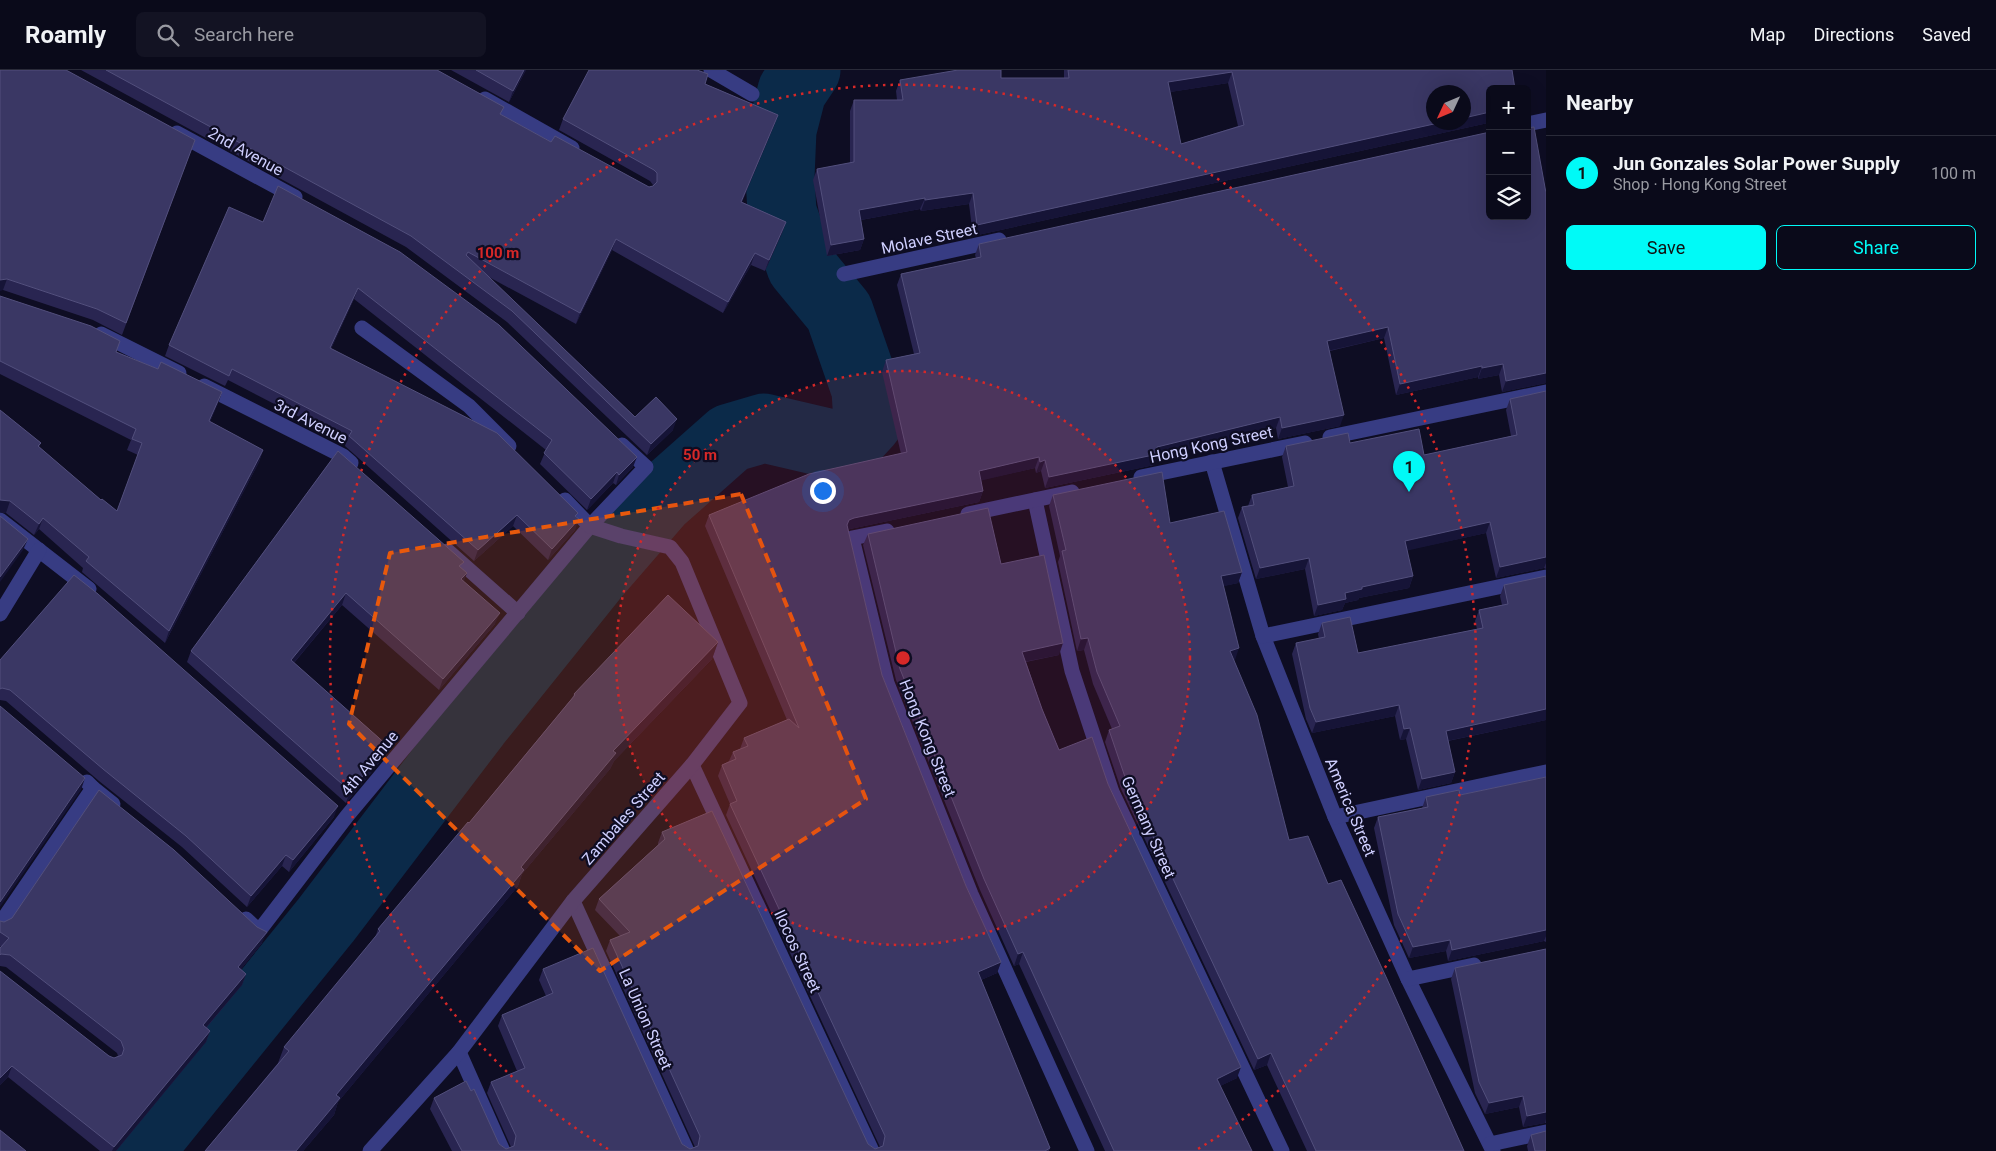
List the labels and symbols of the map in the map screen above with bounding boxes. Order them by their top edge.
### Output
north arrow [1426,85,1471,130]
street label: 2nd Avenue [205,123,287,180]
street label: Molave Street [879,219,979,258]
text: 100 m [477,244,519,262]
street label: 3rd Avenue [271,395,351,448]
street label: Hong Kong Street [1148,422,1274,467]
text: 50 m [683,446,717,464]
pin: 1 [1393,451,1425,492]
your location [810,478,836,504]
centre of rings [894,649,912,667]
street label: Hong Kong Street [895,677,960,800]
street label: 4th Avenue [337,727,402,800]
street label: America Street [1321,755,1380,859]
street label: Zambales Street [578,768,669,869]
street label: Germany Street [1117,773,1180,881]
street label: Ilocos Street [770,907,825,996]
street label: La Union Street [615,966,676,1073]

